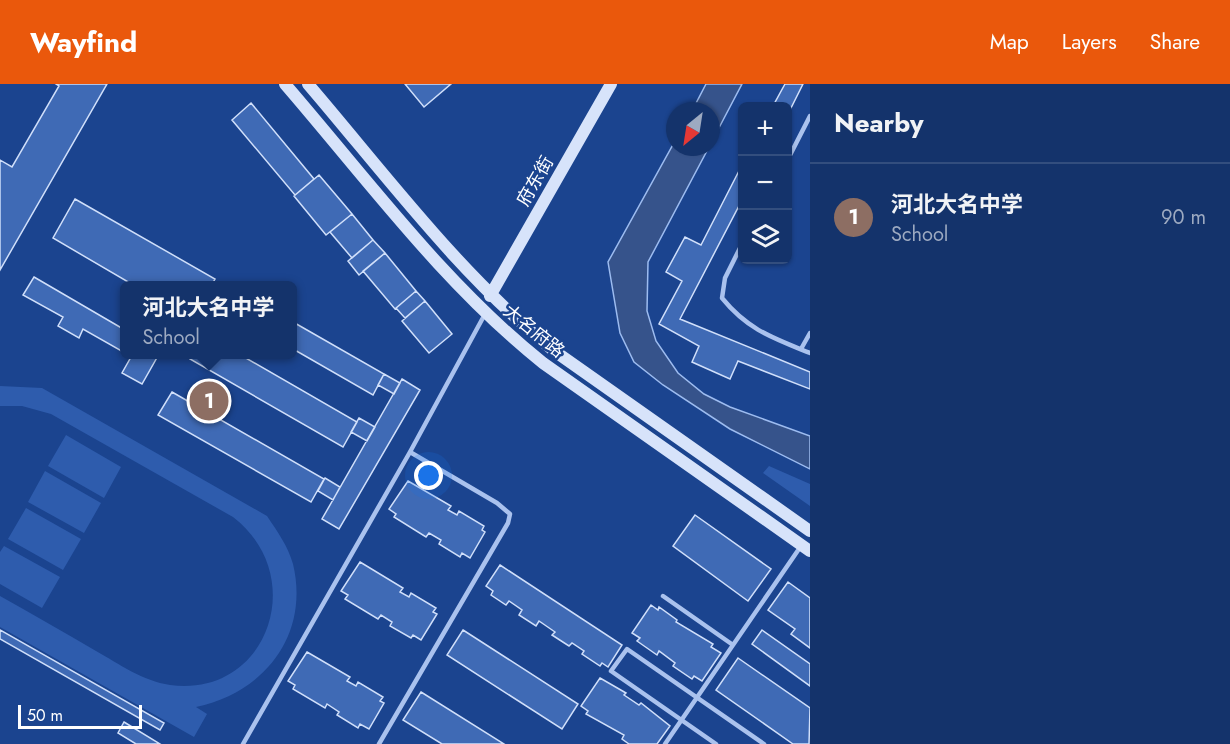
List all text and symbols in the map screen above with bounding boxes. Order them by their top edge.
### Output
text: Wayfind [30,22,137,63]
text: Map [990,27,1029,57]
text: Layers [1062,27,1117,57]
text: Share [1150,27,1200,57]
north arrow [666,102,720,156]
map controls [738,102,792,264]
button: + [738,102,792,156]
text: Nearby [834,104,923,142]
street label: 府东街 [510,151,560,211]
button: − [738,156,792,210]
text: 河北大名中学 [891,188,1023,220]
text: 1 [848,203,859,232]
text: 90 m [1161,203,1206,232]
button: layers [738,210,792,264]
text: School [891,220,948,249]
popup [120,281,297,359]
text: 河北大名中学 [142,291,275,323]
street label: 大名府路 [498,298,570,364]
text: School [142,323,200,352]
pin: 1 [190,378,228,424]
your location [414,461,443,490]
scale bar [18,702,142,730]
text: 50 m [27,704,63,727]

